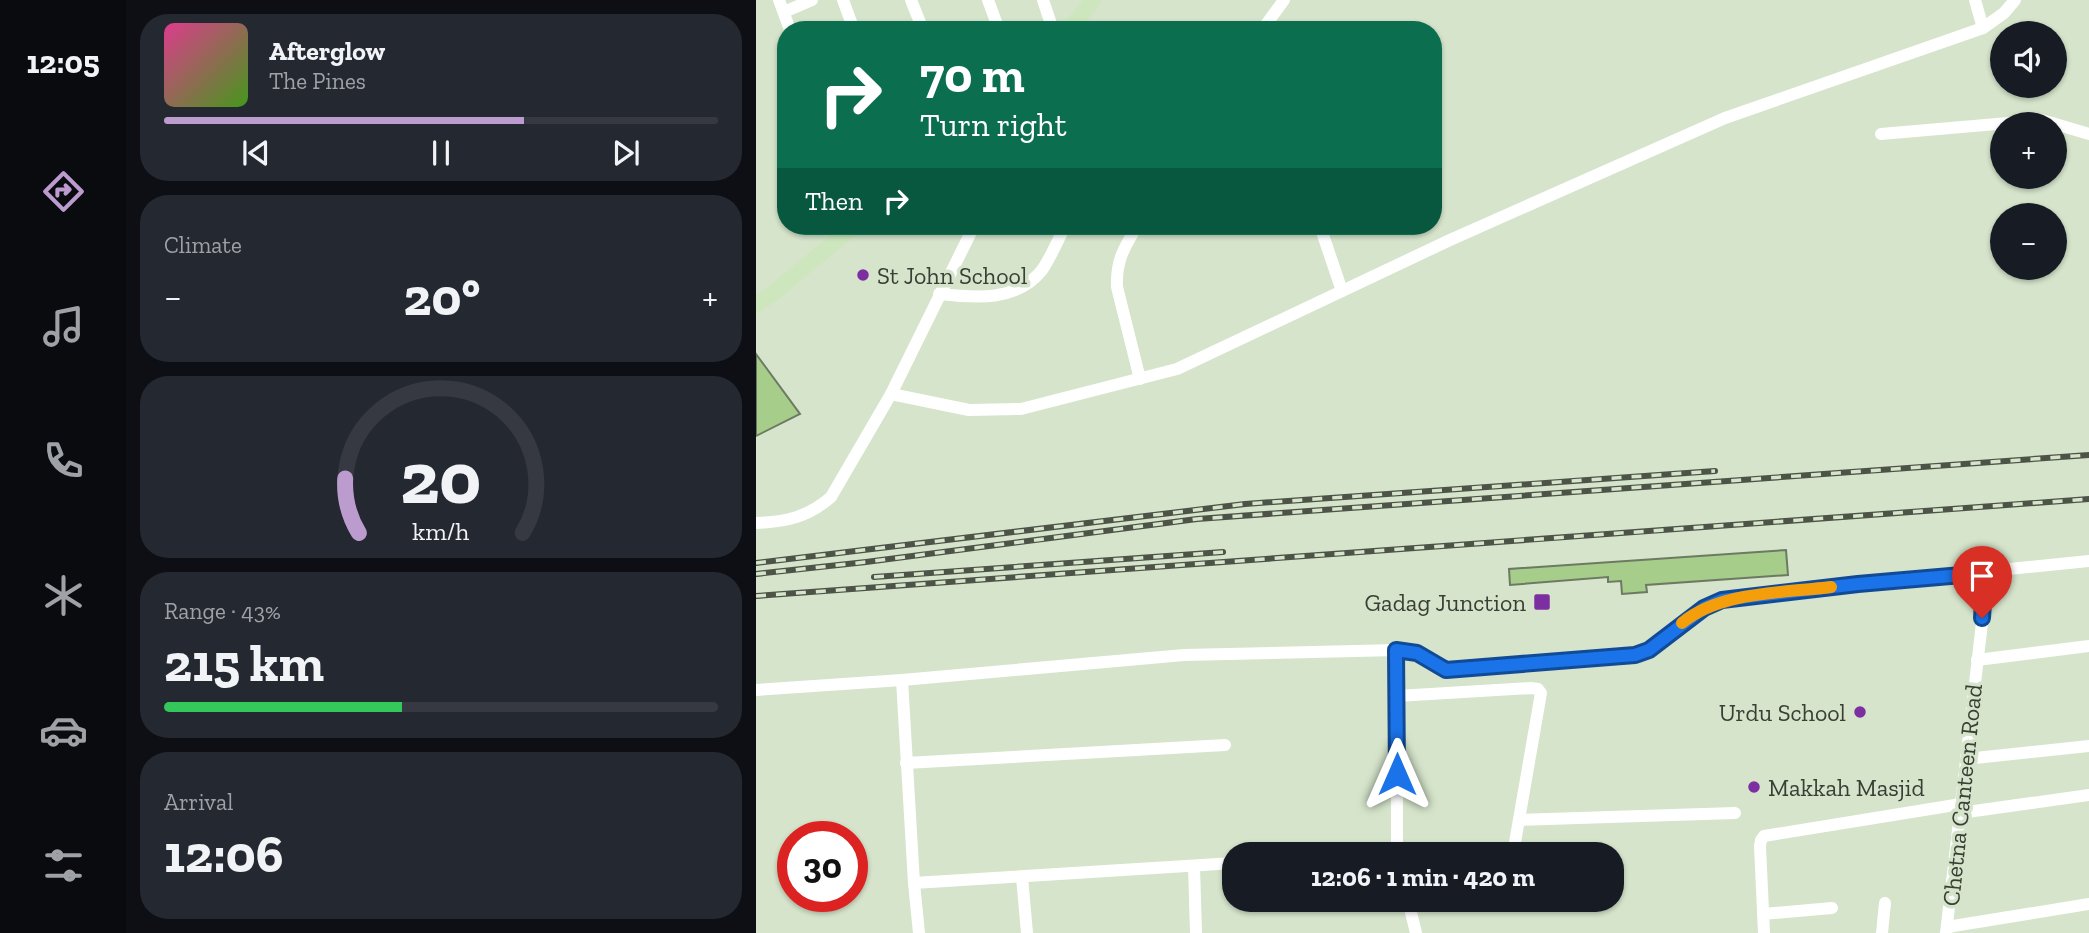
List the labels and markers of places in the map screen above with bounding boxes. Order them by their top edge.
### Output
place label: St John School [877,261,1027,290]
marker: St John School [855,267,871,283]
pin [1952,546,2012,618]
place label: Gadag Junction [1364,588,1526,617]
marker: Gadag Junction [1532,592,1552,612]
place label: Urdu School [1719,698,1846,727]
marker: Urdu School [1852,704,1868,720]
place label: Makkah Masjid [1768,773,1925,802]
marker: Makkah Masjid [1746,779,1762,795]

